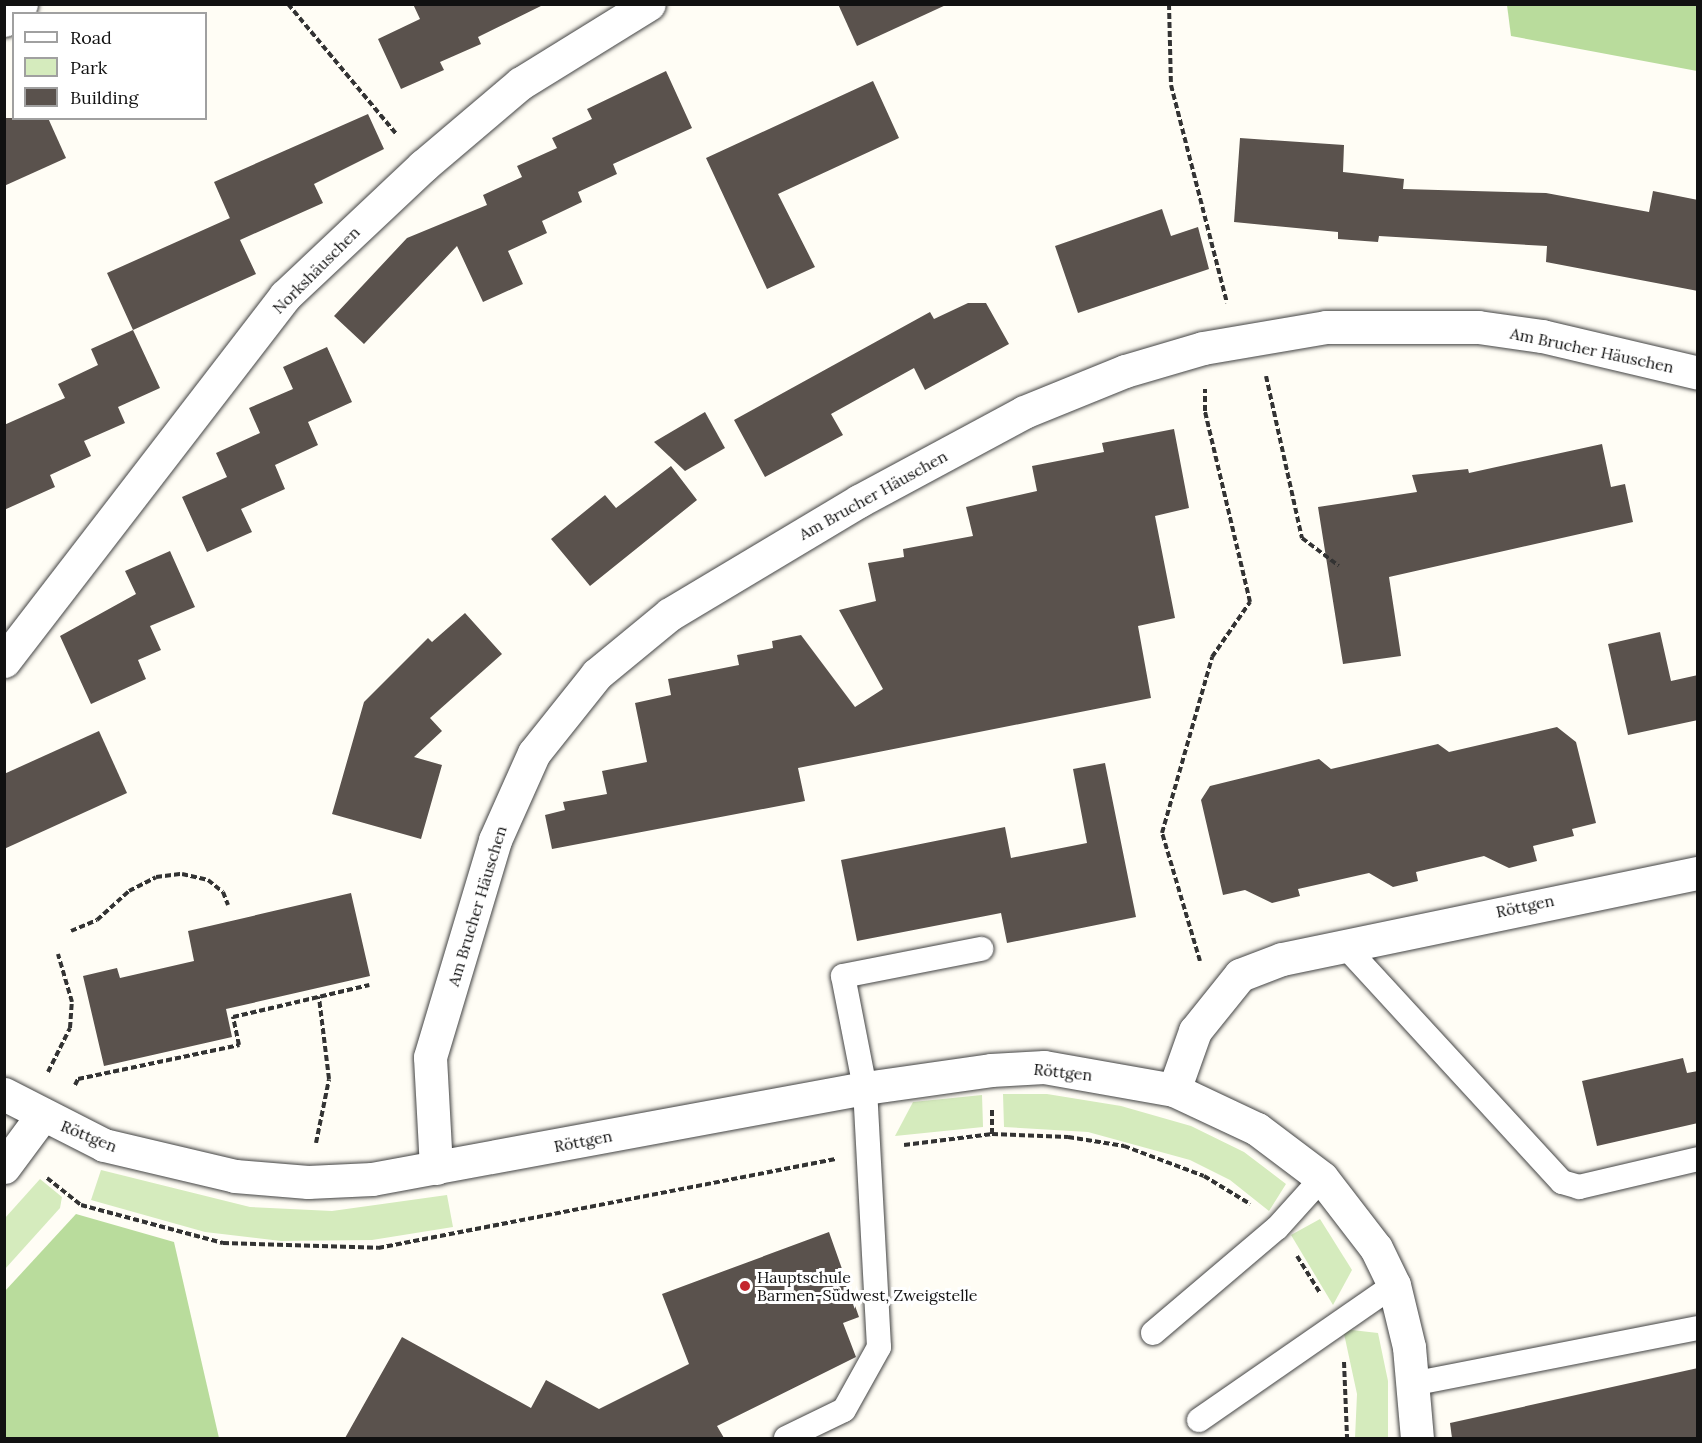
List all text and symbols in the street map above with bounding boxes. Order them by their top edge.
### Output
legend [12,12,207,120]
text: Road [70,26,112,49]
text: Park [70,56,107,79]
text: Building [70,86,138,109]
street label: Norkshäuschen [268,222,364,318]
street label: Am Brucher Häuschen [1508,323,1676,377]
street label: Am Brucher Häuschen [795,446,951,544]
street label: Am Brucher Häuschen [443,823,511,989]
street label: Röttgen [1494,890,1556,922]
street label: Röttgen [1033,1059,1093,1085]
street label: Röttgen [58,1116,120,1156]
street label: Röttgen [552,1126,614,1156]
place label: Hauptschule Barmen-Südwest, Zweigstelle [757,1267,978,1305]
marker: Hauptschule Barmen-Südwest, Zweigstelle [738,1279,752,1293]

